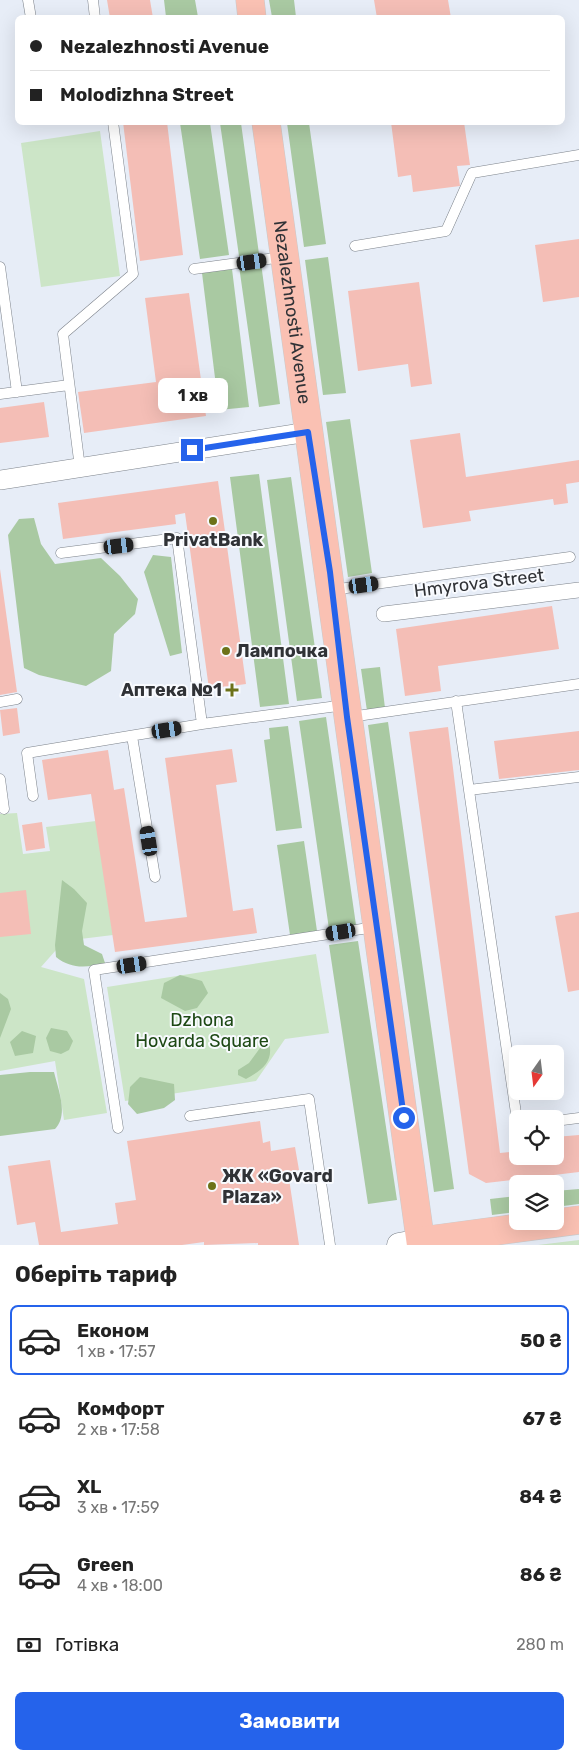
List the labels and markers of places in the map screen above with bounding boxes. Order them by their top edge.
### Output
marker: PrivatBank [207,515,219,527]
place label: PrivatBank [163,529,264,551]
place label: Лампочка [236,640,328,662]
marker: Лампочка [220,645,232,657]
place label: Аптека №1 [121,679,222,701]
marker: Аптека №1 [226,684,238,696]
place label: ЖК «Govard Plaza» [222,1165,333,1208]
marker: ЖК «Govard Plaza» [206,1180,218,1192]

